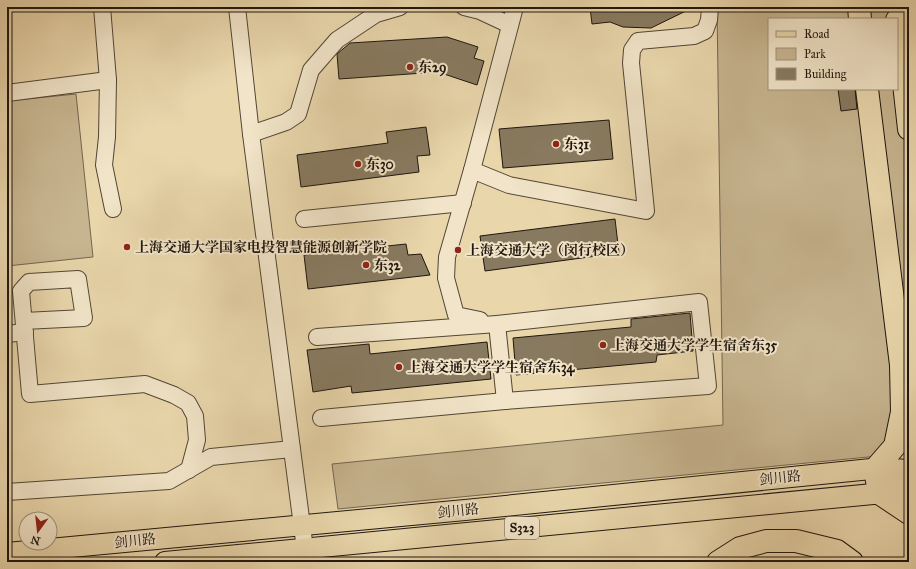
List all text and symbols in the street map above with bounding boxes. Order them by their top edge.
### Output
legend [768,18,898,90]
text: Road [804,27,830,41]
text: Park [804,47,826,61]
place label: 东29 [418,59,446,77]
marker: 东29 [405,62,415,72]
text: Building [804,67,847,82]
place label: 东31 [564,136,590,154]
marker: 东31 [551,139,561,149]
place label: 东30 [366,156,394,174]
marker: 东30 [353,159,363,169]
place label: 上海交通大学国家电投智慧能源创新学院 [135,239,387,256]
marker: 上海交通大学国家电投智慧能源创新学院 [122,242,132,252]
place label: 上海交通大学（闵行校区） [466,242,634,259]
marker: 上海交通大学（闵行校区） [453,245,463,255]
place label: 东32 [374,257,402,275]
marker: 东32 [361,260,371,270]
place label: 上海交通大学学生宿舍东35 [611,337,778,355]
marker: 上海交通大学学生宿舍东35 [598,340,608,350]
place label: 上海交通大学学生宿舍东34 [407,359,576,377]
marker: 上海交通大学学生宿舍东34 [394,362,404,372]
street label: 剑川路 [758,467,802,489]
street label: 剑川路 [436,500,480,522]
north arrow [18,511,58,551]
road number: S323 [505,517,539,539]
street label: 剑川路 [113,530,157,552]
text: N [29,533,42,548]

